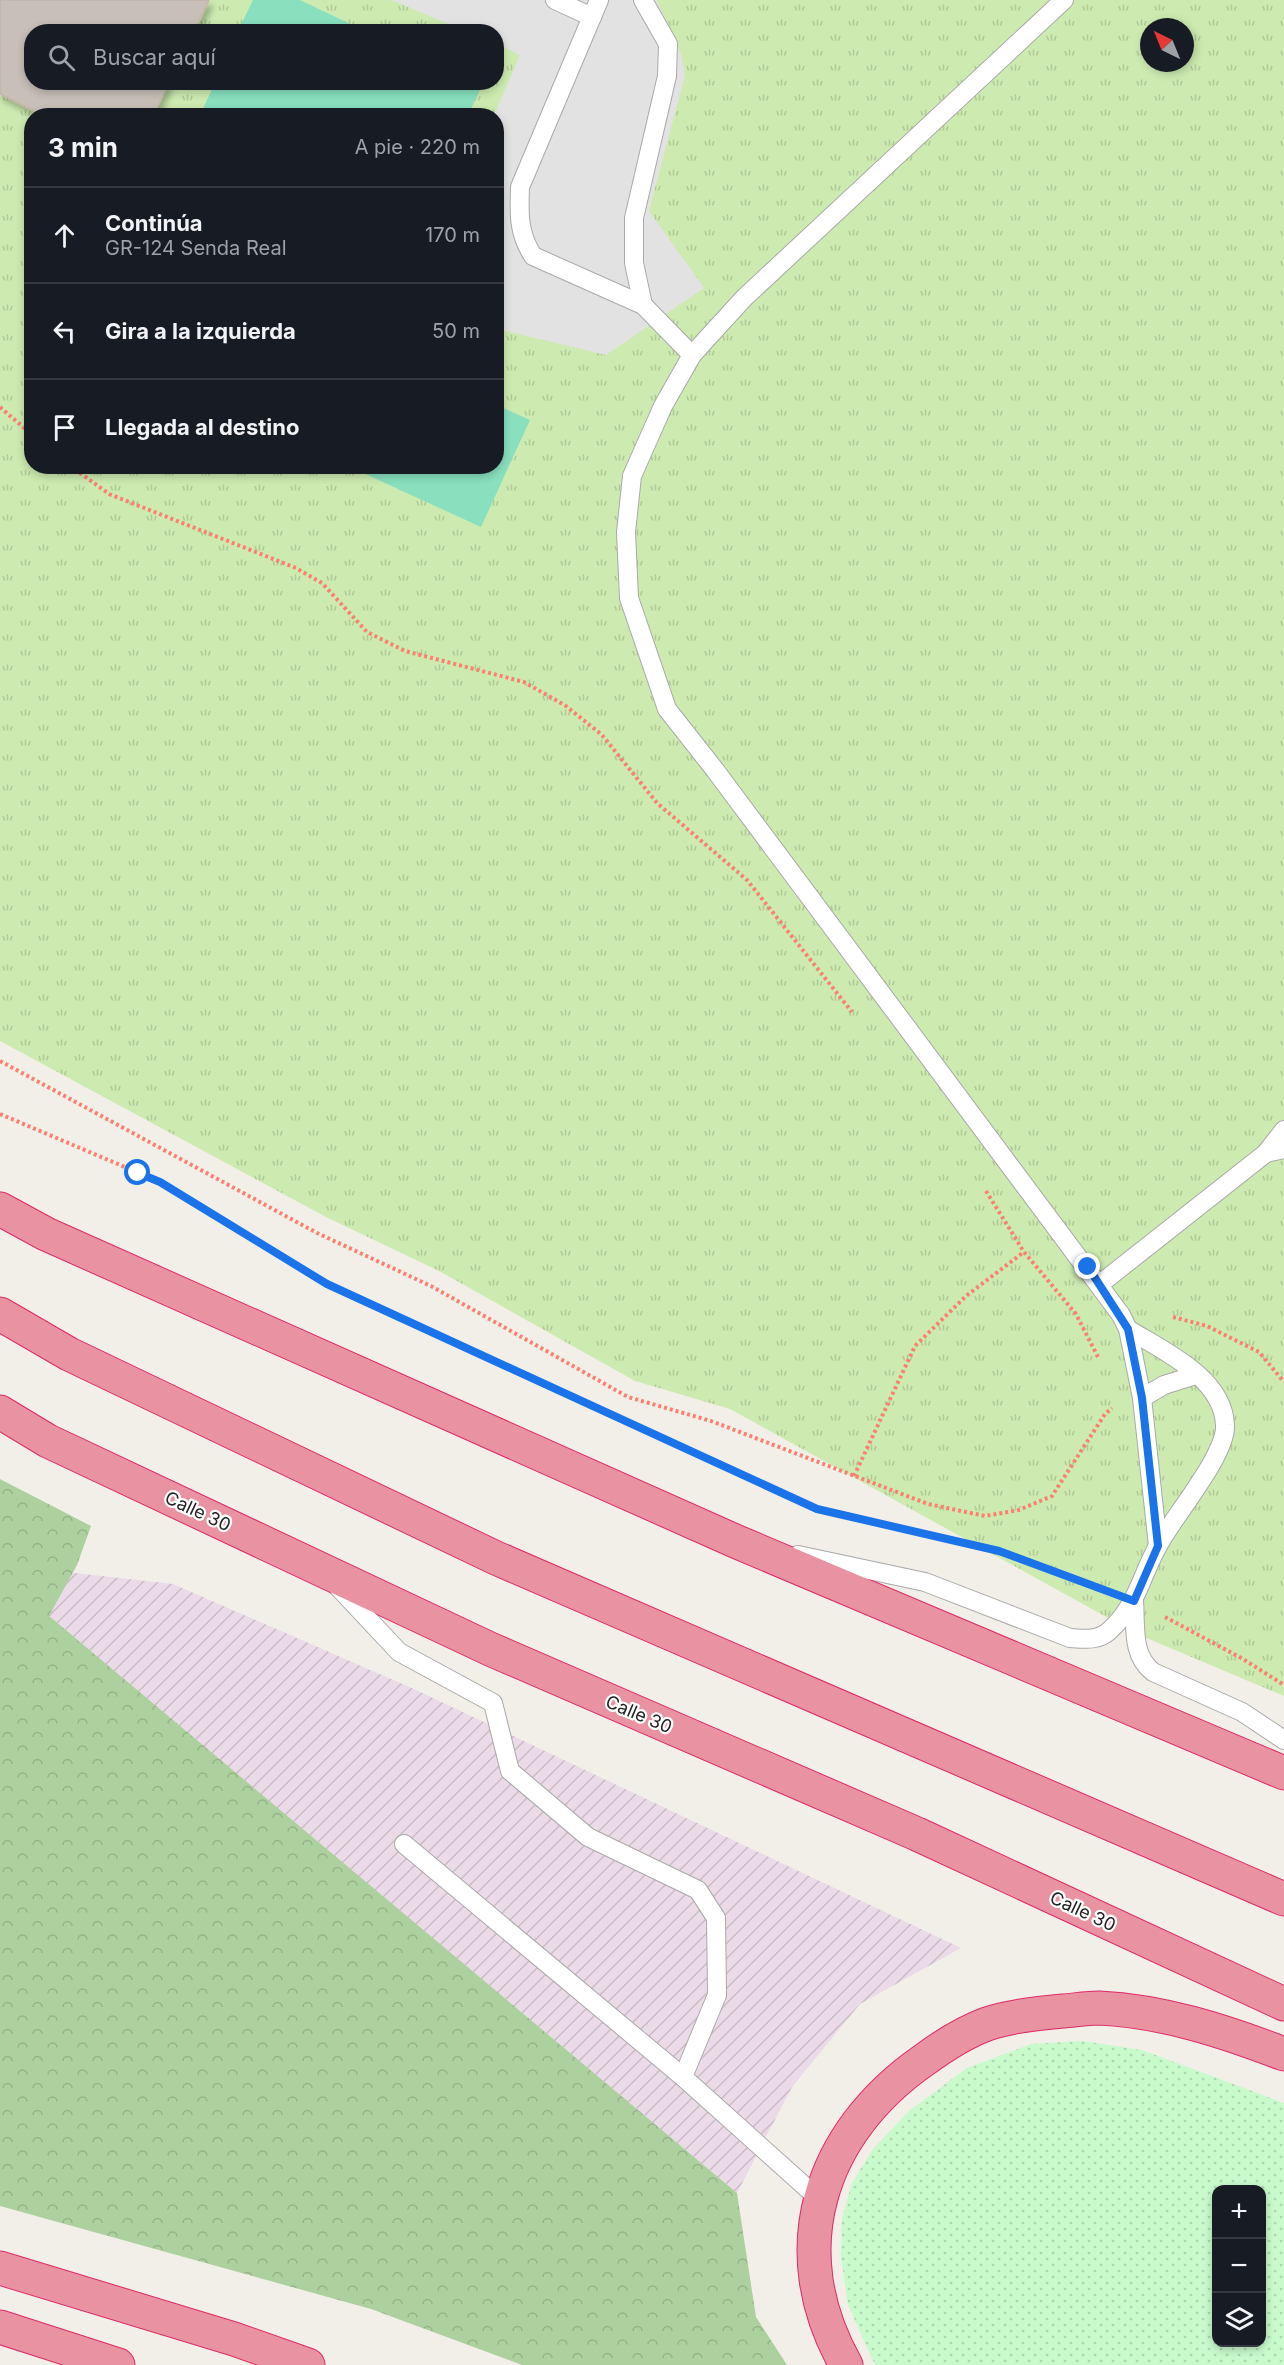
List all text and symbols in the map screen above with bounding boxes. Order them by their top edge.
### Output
north arrow [1140,18,1194,72]
search box [24,24,504,90]
icon: search [45,41,78,74]
text: Buscar aquí [93,44,216,70]
text: 3 min [48,132,118,163]
text: A pie · 220 m [355,135,480,159]
text: Continúa [105,210,203,236]
icon: ahead [48,219,81,252]
text: 170 m [425,223,480,247]
text: GR-124 Senda Real [105,236,286,260]
icon: left [48,315,81,348]
text: Gira a la izquierda [105,318,296,344]
text: 50 m [432,319,480,343]
icon: arrive [48,411,81,444]
text: Llegada al destino [105,414,299,440]
route start [124,1159,150,1185]
route end [1074,1253,1100,1279]
street label: Calle 30 [162,1487,234,1535]
street label: Calle 30 [603,1691,675,1737]
street label: Calle 30 [1047,1887,1119,1935]
map controls [1212,2185,1266,2347]
button: + [1212,2185,1266,2239]
button: − [1212,2239,1266,2293]
button: layers [1212,2293,1266,2347]

